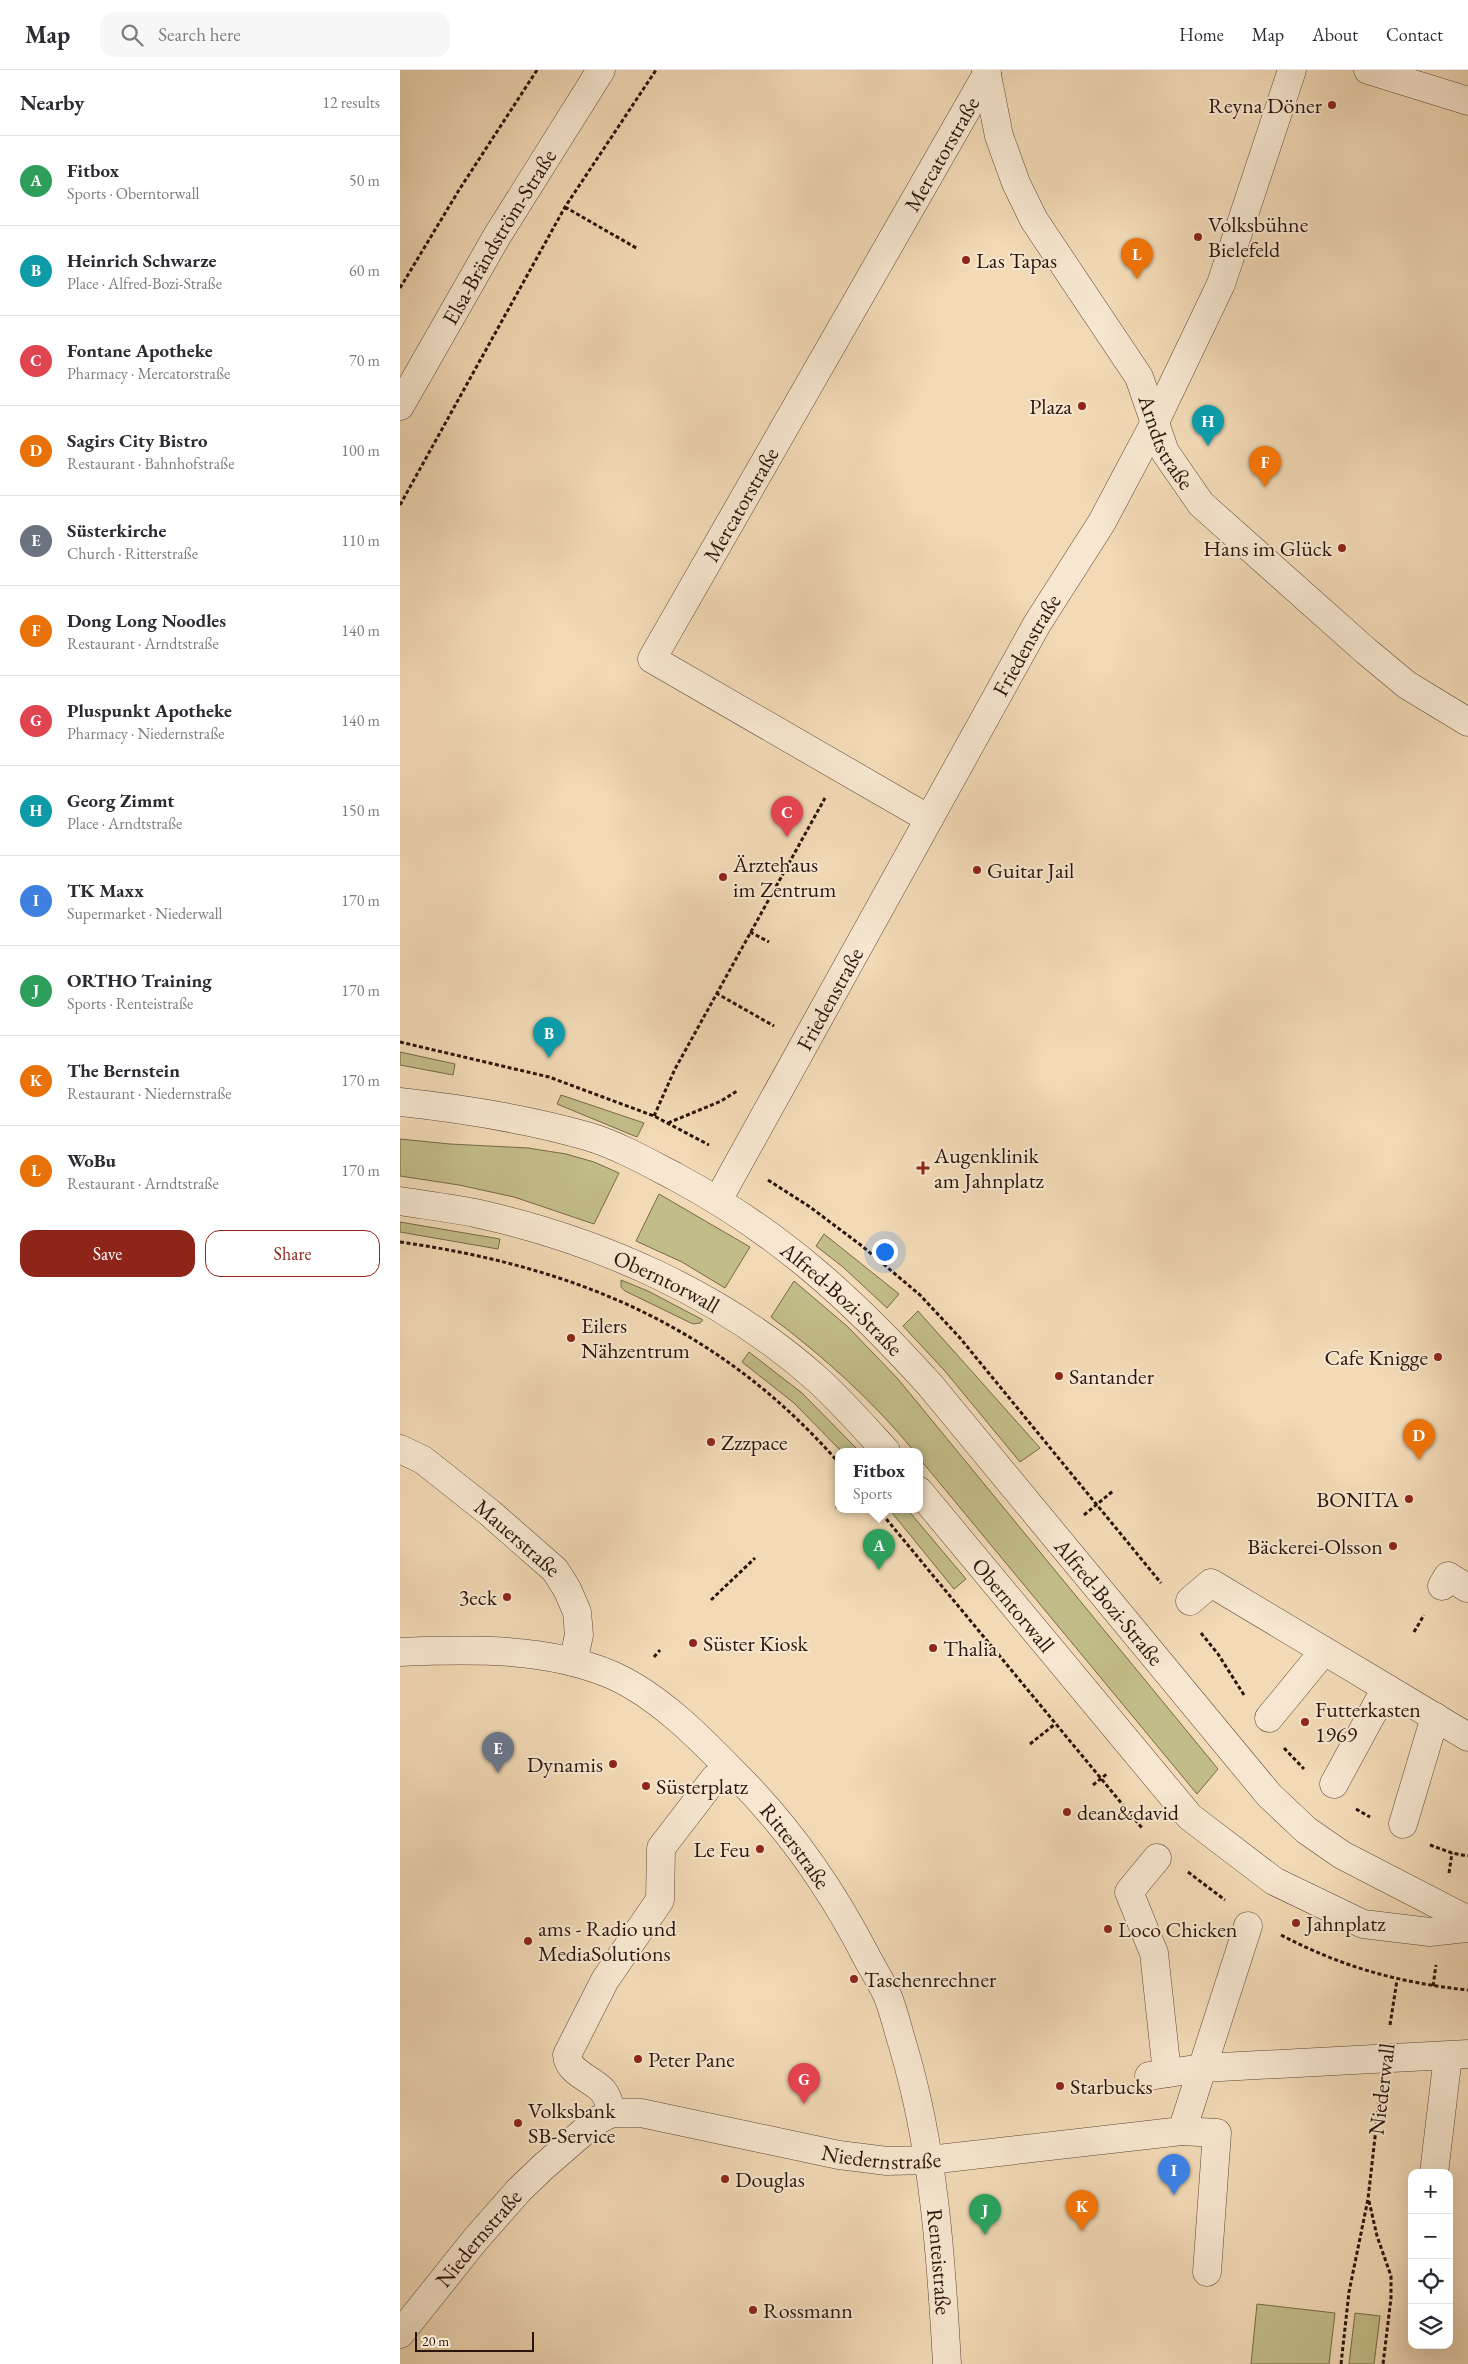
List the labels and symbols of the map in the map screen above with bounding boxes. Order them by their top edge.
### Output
street label: Mercatorstraße [897,91,986,217]
place label: Reyna Döner [1208,91,1323,120]
marker: Reyna Döner [1326,99,1338,111]
street label: Elsa-Brändström-Straße [435,143,563,330]
place label: Volksbühne Bielefeld [1208,210,1309,264]
marker: Volksbühne Bielefeld [1192,231,1204,243]
pin: L [1121,238,1153,279]
place label: Las Tapas [976,246,1057,275]
marker: Las Tapas [960,254,972,266]
street label: Arndtstraße [1131,390,1201,496]
place label: Plaza [1029,392,1072,421]
marker: Plaza [1076,400,1088,412]
pin: H [1192,405,1224,446]
street label: Mercatorstraße [697,442,785,567]
pin: F [1249,446,1281,487]
place label: Hans im Glück [1203,534,1333,563]
marker: Hans im Glück [1336,542,1348,554]
street label: Friedenstraße [986,588,1068,701]
pin: C [771,796,803,837]
place label: Ärztehaus im Zentrum [732,850,836,904]
place label: Guitar Jail [987,856,1074,885]
marker: Guitar Jail [971,864,983,876]
marker: Ärztehaus im Zentrum [717,871,729,883]
street label: Friedenstraße [790,942,870,1056]
pin: B [533,1017,565,1058]
place label: Augenklinik am Jahnplatz [933,1141,1045,1195]
marker: Augenklinik am Jahnplatz [916,1161,930,1175]
street label: Alfred-Bozi-Straße [774,1235,910,1363]
your location [872,1239,898,1265]
street label: Oberntorwall [609,1243,725,1320]
place label: Eilers Nähzentrum [581,1311,690,1365]
marker: Eilers Nähzentrum [565,1332,577,1344]
place label: Cafe Knigge [1324,1343,1428,1372]
marker: Cafe Knigge [1432,1351,1444,1363]
place label: Santander [1069,1362,1155,1391]
marker: Santander [1053,1370,1065,1382]
pin: D [1403,1419,1435,1460]
place label: Zzzpace [721,1428,788,1457]
marker: Zzzpace [705,1436,717,1448]
place label: BONITA [1316,1485,1400,1514]
street label: Mauerstraße [468,1492,567,1584]
marker: BONITA [1403,1493,1415,1505]
pin: A [863,1529,895,1570]
street label: Alfred-Bozi-Straße [1047,1532,1170,1672]
place label: Bäckerei-Olsson [1247,1532,1383,1561]
marker: Bäckerei-Olsson [1387,1540,1399,1552]
street label: Oberntorwall [965,1552,1061,1659]
place label: 3eck [459,1583,498,1612]
marker: 3eck [501,1591,513,1603]
place label: Süster Kiosk [703,1629,809,1658]
place label: Thalia [943,1634,998,1663]
marker: Süster Kiosk [687,1637,699,1649]
marker: Thalia [927,1642,939,1654]
place label: Futterkasten 1969 [1315,1695,1421,1749]
marker: Futterkasten 1969 [1299,1716,1311,1728]
pin: E [482,1732,514,1773]
place label: Dynamis [527,1750,603,1779]
marker: Dynamis [607,1758,619,1770]
place label: Süsterplatz [656,1772,749,1801]
marker: Süsterplatz [640,1780,652,1792]
street label: Ritterstraße [753,1797,837,1895]
place label: dean&david [1077,1798,1180,1827]
marker: dean&david [1061,1806,1073,1818]
place label: Le Feu [693,1835,750,1864]
marker: Le Feu [754,1843,766,1855]
place label: Jahnplatz [1304,1909,1386,1938]
place label: ams - Radio und MediaSolutions [538,1914,677,1968]
place label: Loco Chicken [1118,1915,1238,1944]
marker: Jahnplatz [1290,1917,1302,1929]
marker: Loco Chicken [1102,1923,1114,1935]
marker: ams - Radio und MediaSolutions [522,1935,534,1947]
place label: Taschenrechner [864,1965,997,1994]
marker: Taschenrechner [848,1973,860,1985]
street label: Niederwall [1361,2041,1402,2137]
place label: Peter Pane [648,2045,735,2074]
marker: Peter Pane [632,2053,644,2065]
pin: G [788,2063,820,2104]
place label: Starbucks [1070,2072,1153,2101]
marker: Starbucks [1054,2080,1066,2092]
place label: Volksbank SB-Service [528,2096,616,2150]
marker: Volksbank SB-Service [512,2117,524,2129]
street label: Niedernstraße [819,2138,943,2176]
pin: I [1158,2154,1190,2195]
place label: Douglas [735,2165,805,2194]
marker: Douglas [719,2173,731,2185]
street label: Niedernstraße [429,2183,529,2293]
pin: K [1066,2190,1098,2231]
pin: J [969,2194,1001,2235]
street label: Renteistraße [920,2207,958,2316]
place label: Rossmann [763,2296,853,2325]
marker: Rossmann [747,2304,759,2316]
scale bar [415,2329,534,2352]

